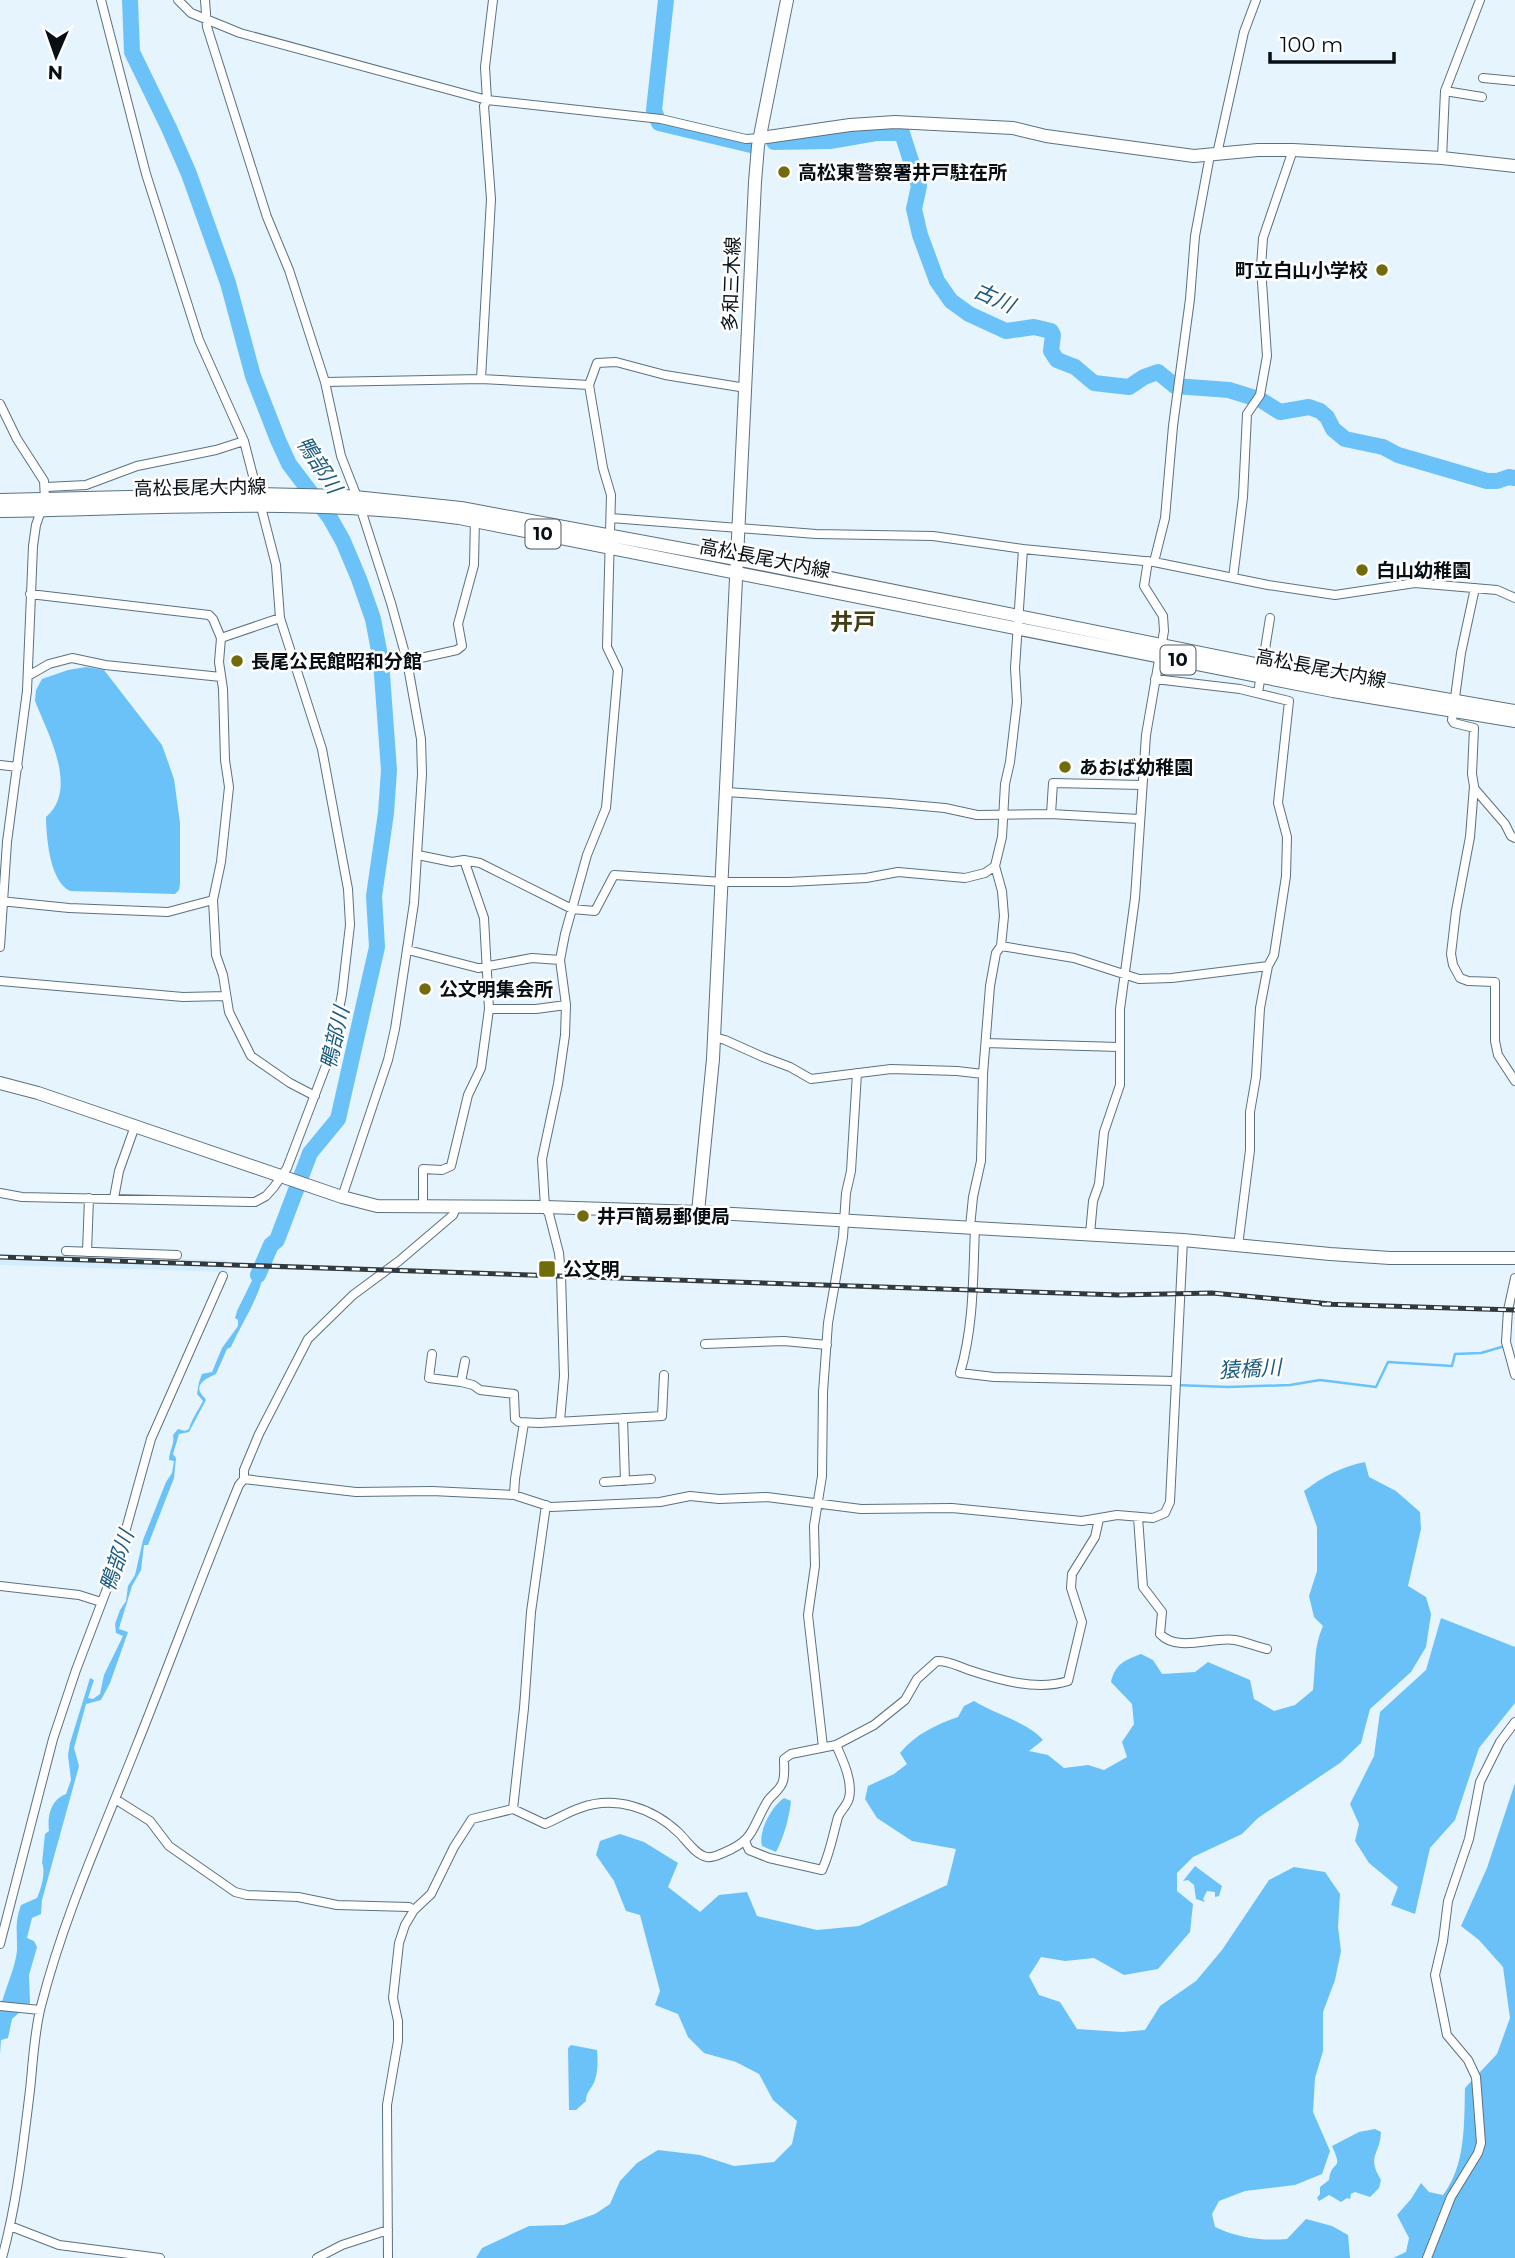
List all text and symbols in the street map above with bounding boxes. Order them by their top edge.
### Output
north arrow [21,21,91,91]
scale bar [1270,21,1394,65]
text: 100 m [1280,32,1343,57]
text: N [47,61,64,84]
place label: 高松東警察署井戸駐在所 [798,161,1007,184]
marker: 高松東警察署井戸駐在所 [776,164,792,180]
street label: 多和三木線 [718,236,745,332]
place label: 町立白山小学校 [1235,259,1368,282]
marker: 町立白山小学校 [1374,262,1390,278]
water label: 古川 [970,278,1020,318]
water label: 鴨部川 [292,432,348,500]
street label: 高松長尾大内線 [133,475,267,500]
road number: 10 [526,520,560,548]
street label: 高松長尾大内線 [697,535,832,582]
place label: 白山幼稚園 [1376,559,1471,582]
marker: 白山幼稚園 [1354,562,1370,578]
district label: 井戸 [830,608,876,636]
street label: 高松長尾大内線 [1253,645,1388,692]
road number: 10 [1160,646,1196,674]
place label: 長尾公民館昭和分館 [251,650,422,673]
marker: 長尾公民館昭和分館 [229,653,245,669]
place label: あおば幼稚園 [1079,756,1193,779]
marker: あおば幼稚園 [1057,759,1073,775]
place label: 公文明集会所 [439,978,553,1001]
marker: 公文明集会所 [417,981,433,997]
water label: 鴨部川 [315,1002,354,1071]
place label: 井戸簡易郵便局 [597,1205,730,1228]
marker: 井戸簡易郵便局 [575,1208,591,1224]
place label: 公文明 [563,1258,620,1281]
marker: 公文明 [537,1259,557,1279]
water label: 猿橋川 [1218,1354,1284,1383]
water label: 鴨部川 [94,1525,139,1595]

